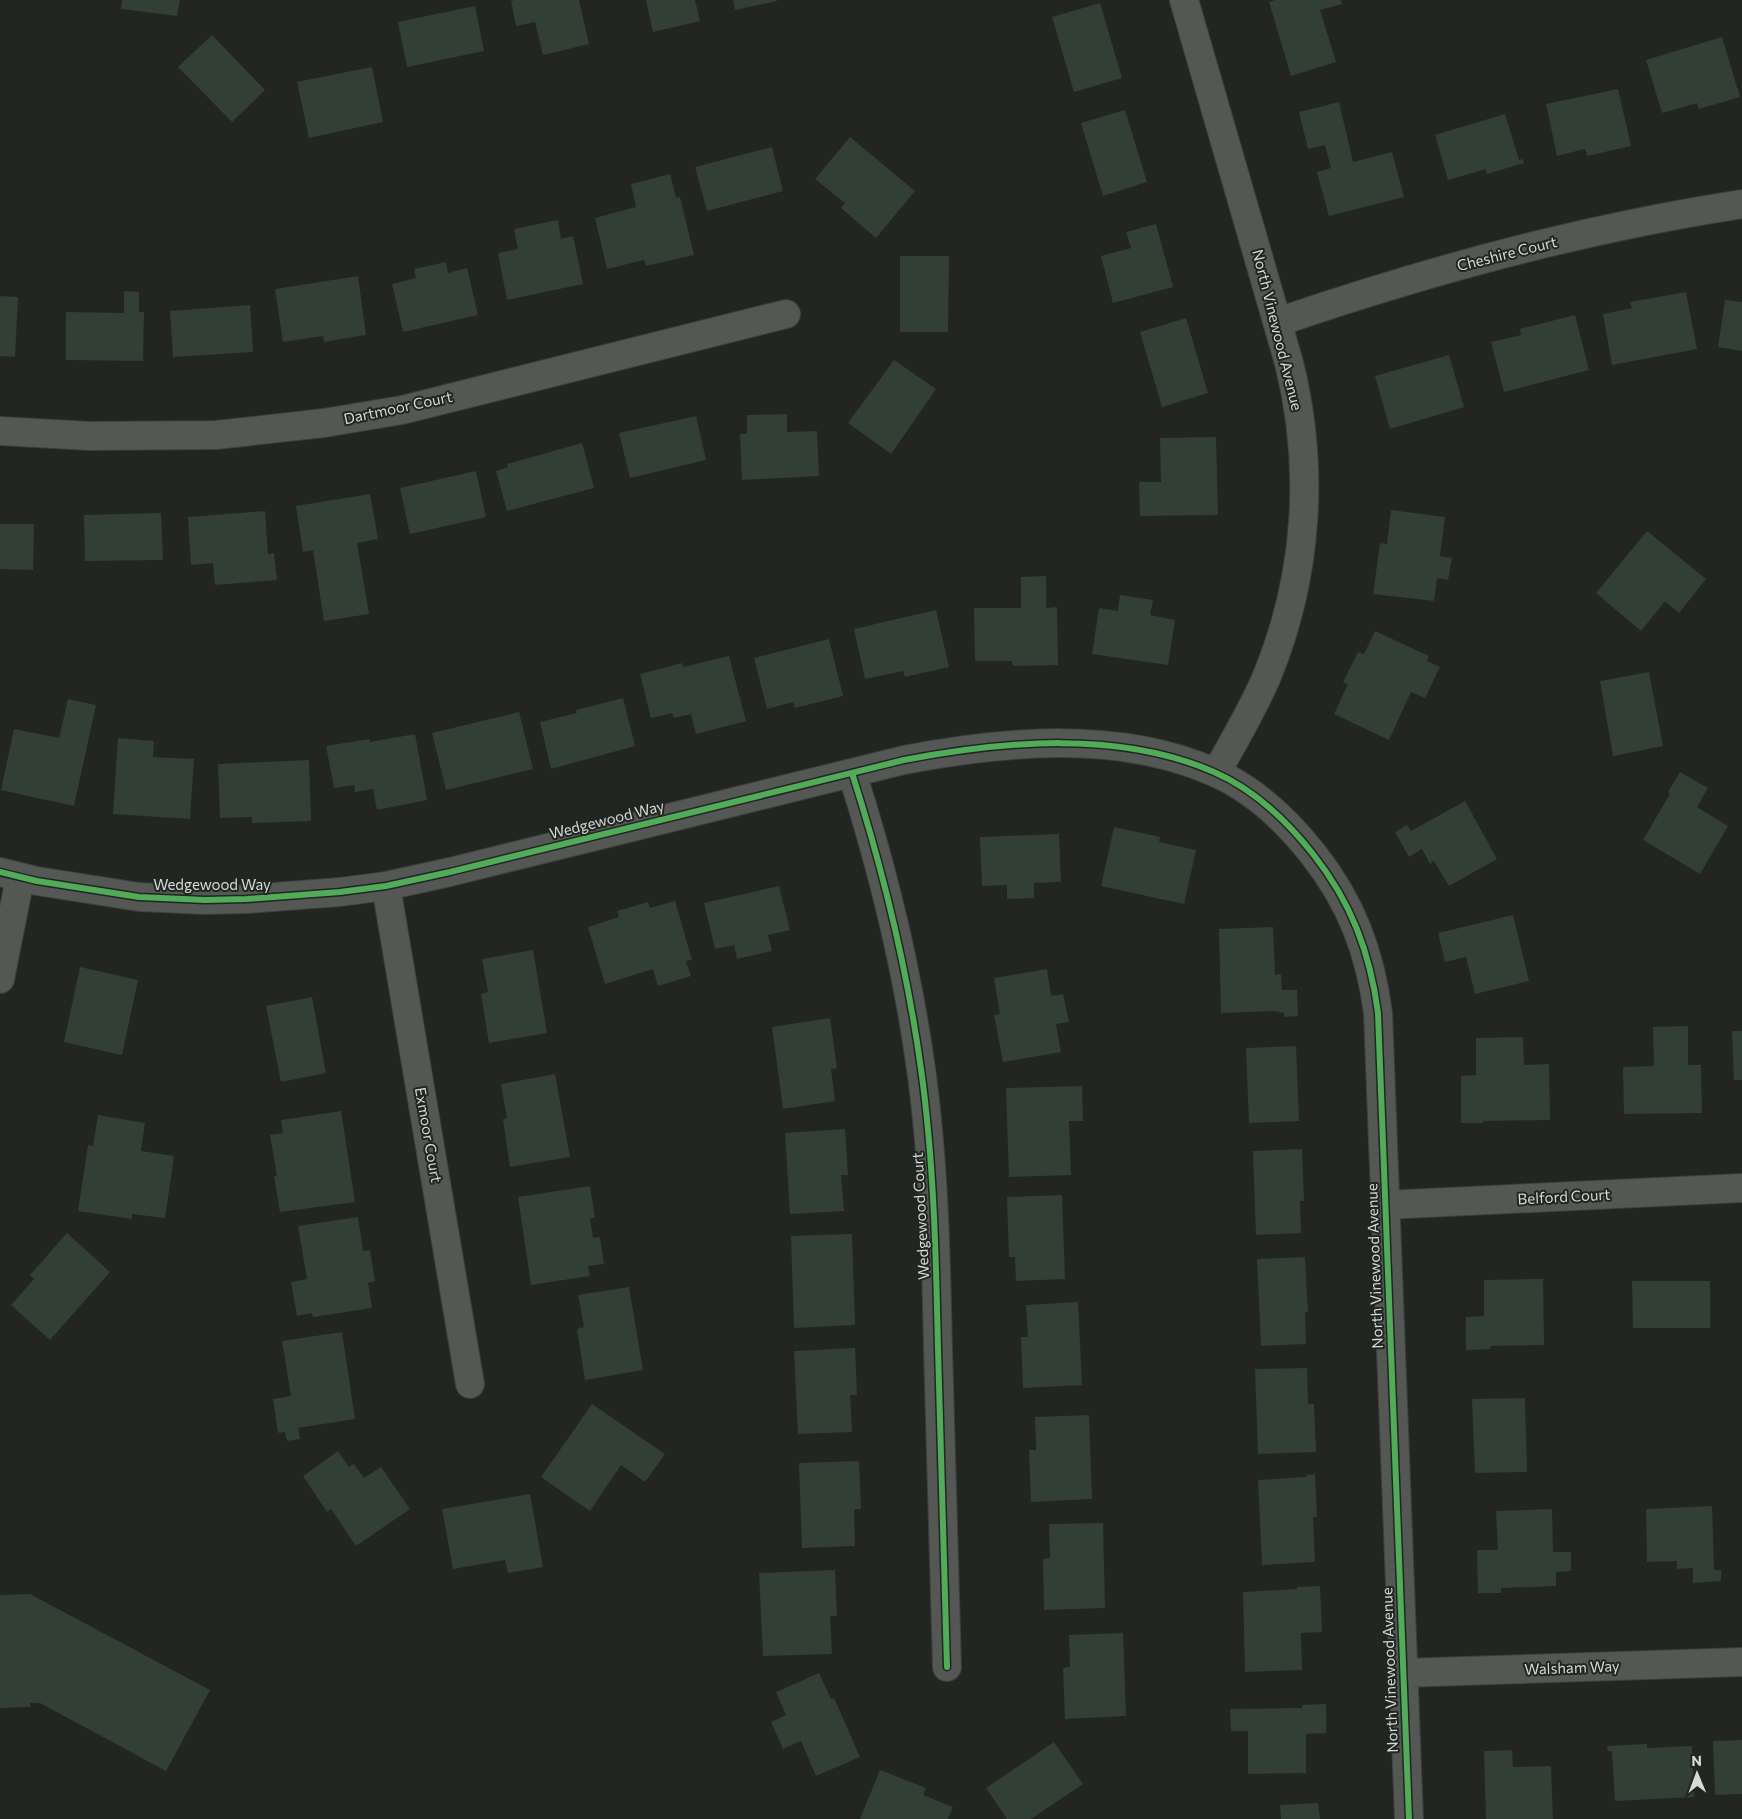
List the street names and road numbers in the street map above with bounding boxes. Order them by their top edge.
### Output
street label: Cheshire Court [1455,232,1559,274]
street label: North Vinewood Avenue [1249,247,1307,412]
street label: Dartmoor Court [342,387,454,427]
street label: Wedgewood Way [547,796,666,842]
street label: Wedgewood Way [153,875,271,893]
street label: Exmoor Court [412,1086,446,1184]
street label: Wedgewood Court [908,1152,932,1280]
street label: North Vinewood Avenue [1362,1183,1386,1349]
street label: Belford Court [1517,1185,1611,1207]
street label: North Vinewood Avenue [1377,1587,1401,1753]
street label: Walsham Way [1524,1656,1620,1678]

